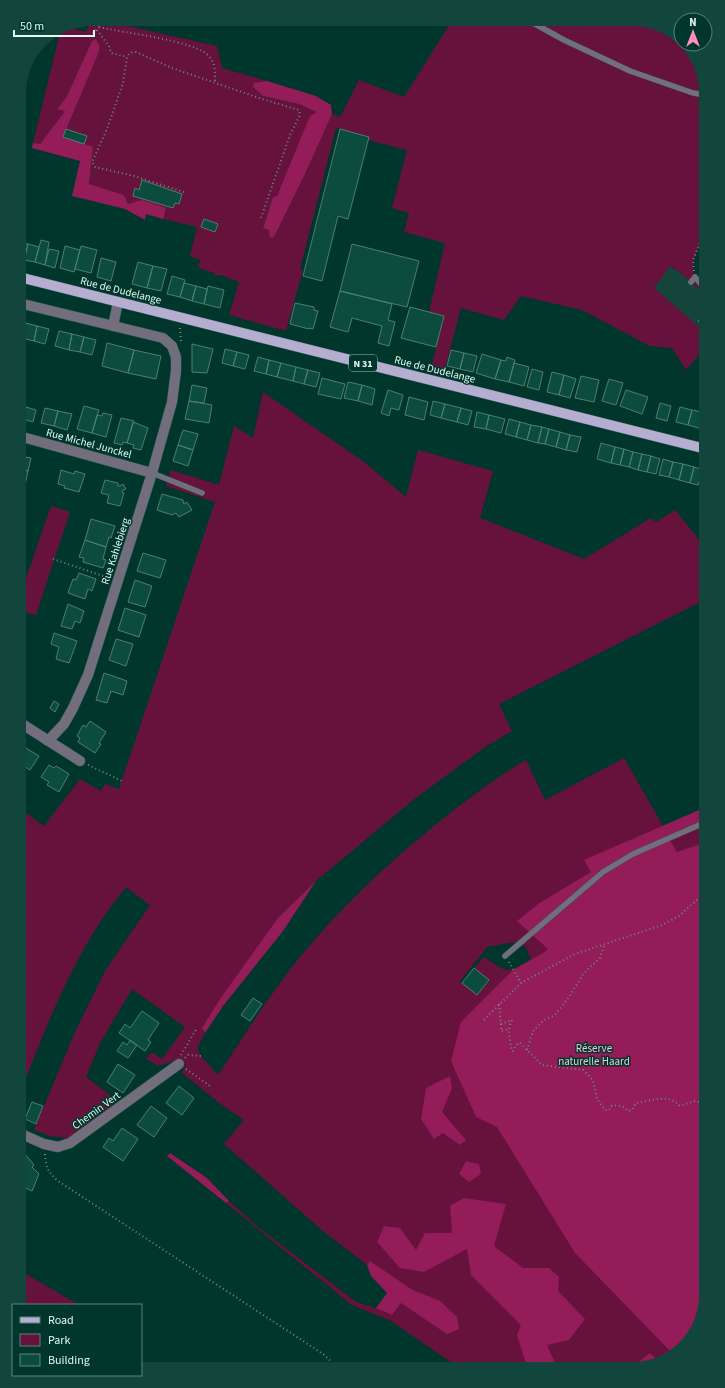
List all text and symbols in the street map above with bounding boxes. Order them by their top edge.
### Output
scale bar [14,12,94,38]
north arrow [673,12,713,52]
text: N [689,15,697,30]
text: 50 m [20,18,44,35]
street label: Rue de Dudelange [79,273,164,308]
street label: Rue de Dudelange [393,352,478,387]
road number: N 31 [349,355,377,371]
street label: Rue Michel Junckel [44,425,133,462]
street label: Rue Kahlebierg [98,515,133,587]
park label: Réserve naturelle Haard [558,1041,630,1069]
street label: Chemin Vert [69,1088,124,1133]
legend [12,1304,142,1376]
text: Road [48,1312,74,1329]
text: Park [48,1332,70,1349]
text: Building [48,1352,90,1369]

